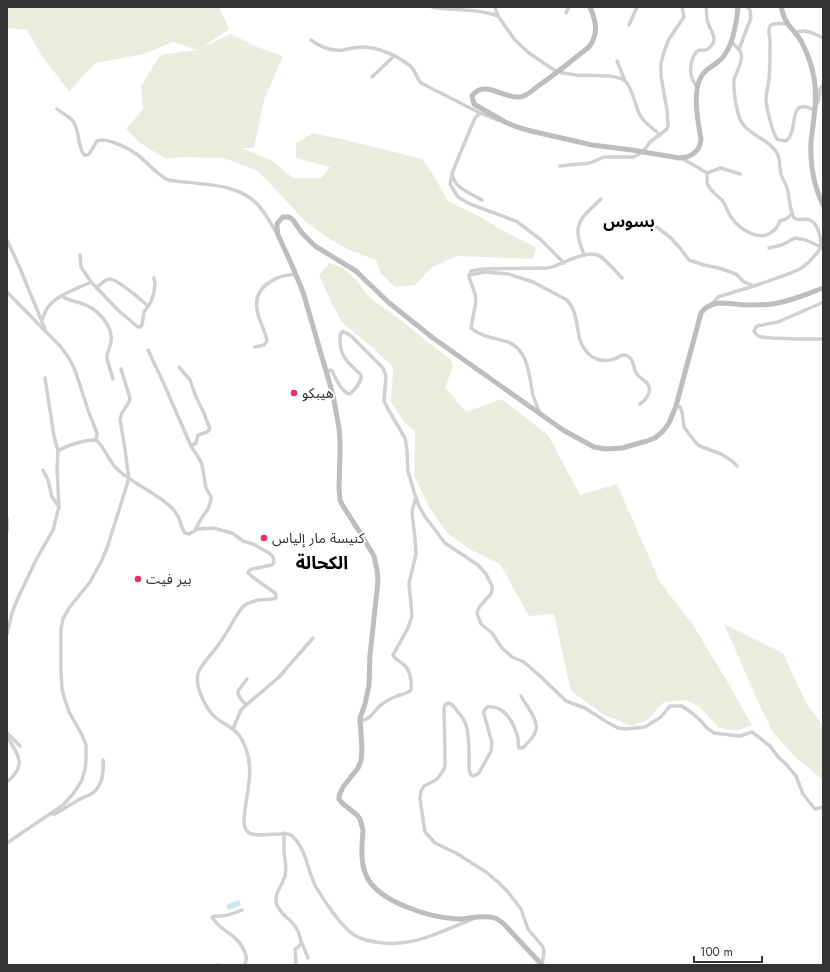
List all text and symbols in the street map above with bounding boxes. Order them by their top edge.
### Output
district label: بسوس [603,210,655,233]
place label: هيبكو [302,383,334,403]
marker: هيبكو [289,388,299,398]
place label: كنيسة مار إلياس [272,528,365,548]
marker: كنيسة مار إلياس [259,533,269,543]
district label: الكحالة [296,550,348,576]
place label: بير فيت [146,569,192,589]
marker: بير فيت [133,574,143,584]
scale bar [694,938,762,964]
text: 100 m [700,943,733,961]

